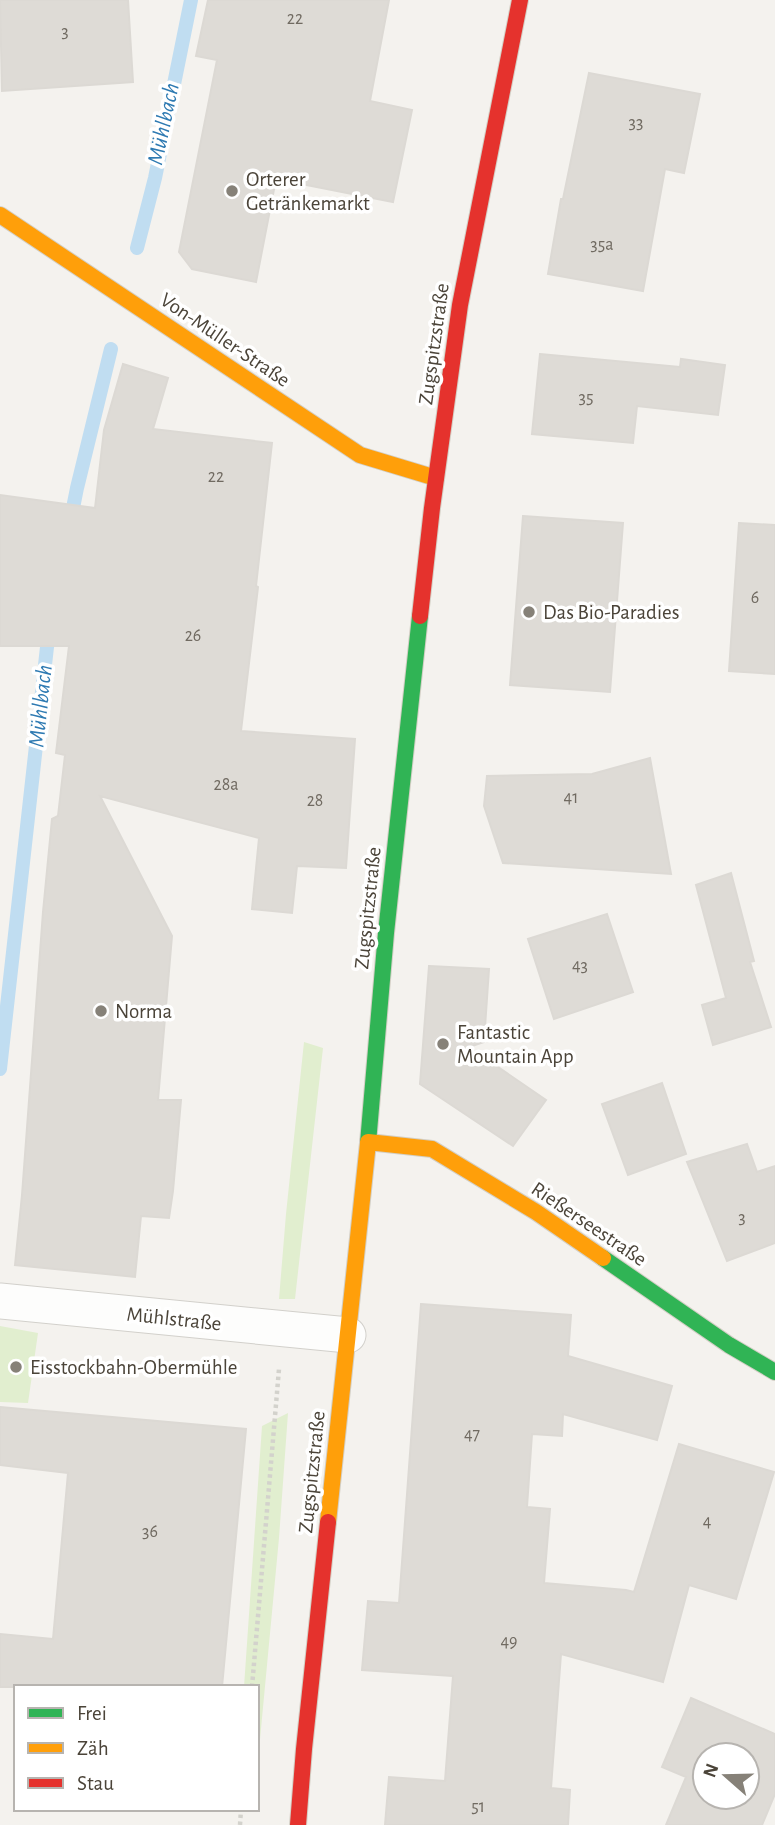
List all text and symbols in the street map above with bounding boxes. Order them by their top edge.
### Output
house number: 22 [287,10,303,28]
house number: 3 [61,23,69,41]
water label: Mühlbach [144,81,184,167]
house number: 33 [629,114,643,132]
place label: Orterer Getränkemarkt [246,169,370,214]
marker: Orterer Getränkemarkt [224,183,240,199]
house number: 35a [590,236,614,254]
street label: Zugspitzstraße [415,282,453,406]
street label: Von-Müller-Straße [156,289,294,391]
house number: 35 [579,389,593,407]
house number: 22 [208,468,224,486]
house number: 6 [751,589,759,607]
place label: Das Bio-Paradies [543,602,680,623]
marker: Das Bio-Paradies [521,604,537,620]
house number: 26 [185,627,201,645]
water label: Mühlbach [25,664,57,748]
house number: 28a [213,776,239,794]
house number: 41 [564,789,578,807]
house number: 28 [307,792,323,810]
street label: Zugspitzstraße [351,846,385,970]
house number: 43 [572,957,588,975]
place label: Norma [115,1001,173,1022]
marker: Norma [93,1003,109,1019]
place label: Fantastic Mountain App [457,1022,574,1067]
marker: Fantastic Mountain App [435,1036,451,1052]
street label: Rießerseestraße [528,1178,650,1270]
house number: 3 [738,1209,746,1227]
street label: Mühlstraße [126,1304,222,1334]
place label: Eisstockbahn-Obermühle [30,1357,238,1378]
marker: Eisstockbahn-Obermühle [8,1359,24,1375]
street label: Zugspitzstraße [295,1410,329,1534]
house number: 47 [464,1426,480,1444]
house number: 4 [703,1513,712,1531]
house number: 36 [142,1523,158,1541]
house number: 49 [500,1633,518,1651]
legend [14,1685,259,1811]
text: Frei [77,1703,107,1724]
text: Zäh [77,1738,109,1759]
north arrow [691,1741,761,1811]
text: N [700,1761,723,1780]
text: Stau [77,1773,114,1794]
house number: 51 [471,1798,485,1816]

